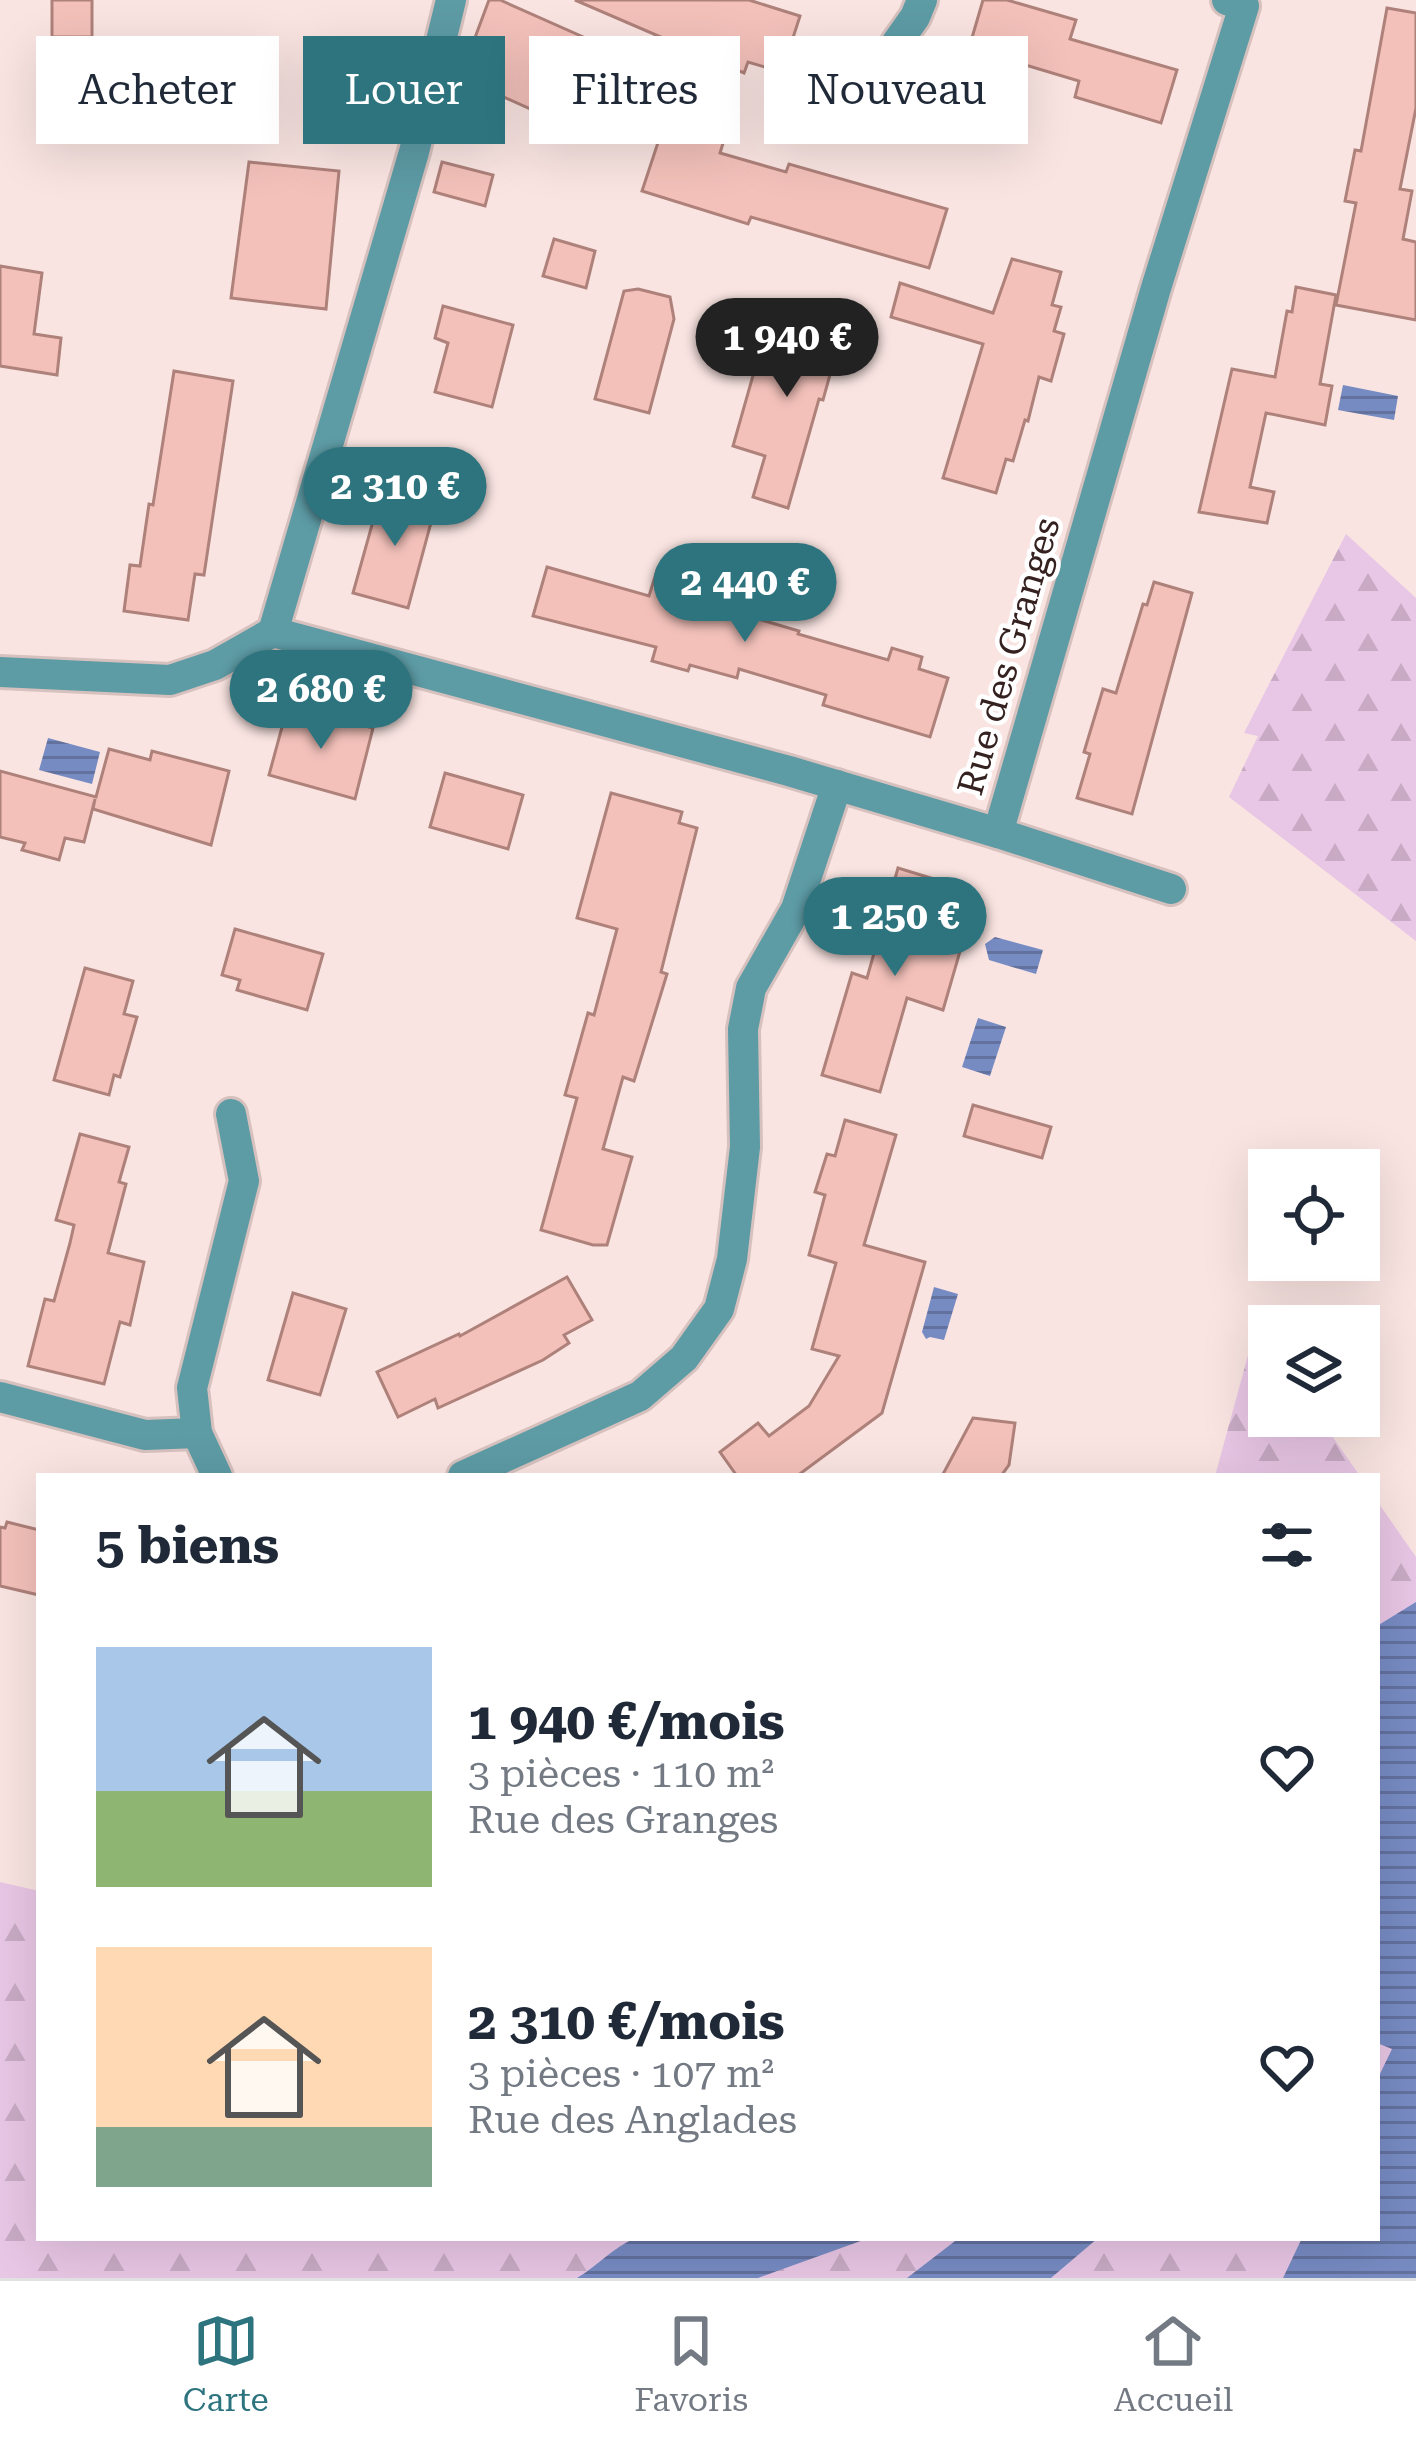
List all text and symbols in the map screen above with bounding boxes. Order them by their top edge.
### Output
chip: Acheter [36,36,279,144]
chip: Louer [303,36,505,144]
chip: Filtres [529,36,740,144]
chip: Nouveau [764,36,1028,144]
pin: 1 940 € [676,298,898,400]
text: 1 940 € [723,314,851,360]
pin: 2 310 € [284,447,506,549]
text: 2 310 € [331,463,459,509]
street label: Rue des Granges [949,513,1069,800]
pin: 2 440 € [634,543,856,645]
text: 2 440 € [681,559,809,605]
pin: 2 680 € [210,650,432,752]
text: 2 680 € [257,666,385,712]
pin: 1 250 € [784,877,1006,979]
text: 1 250 € [831,893,959,939]
map controls [1248,1149,1380,1437]
button: locate [1248,1149,1380,1281]
button: layers [1248,1305,1380,1437]
icon: filters [1254,1512,1320,1578]
text: 5 biens [96,1516,279,1575]
text: 1 940 €/mois [468,1692,785,1751]
icon: home [192,1695,336,1839]
icon: heart [1254,1734,1320,1800]
text: 3 pièces · 110 m² [468,1751,774,1797]
text: Rue des Granges [468,1797,778,1843]
text: 2 310 €/mois [468,1992,785,2051]
icon: home [192,1995,336,2139]
icon: heart [1254,2034,1320,2100]
text: 3 pièces · 107 m² [468,2051,774,2097]
text: Rue des Anglades [468,2097,797,2143]
tab: Carte [183,2308,269,2419]
tab: Favoris [634,2308,748,2419]
tab: Accueil [1114,2308,1233,2419]

